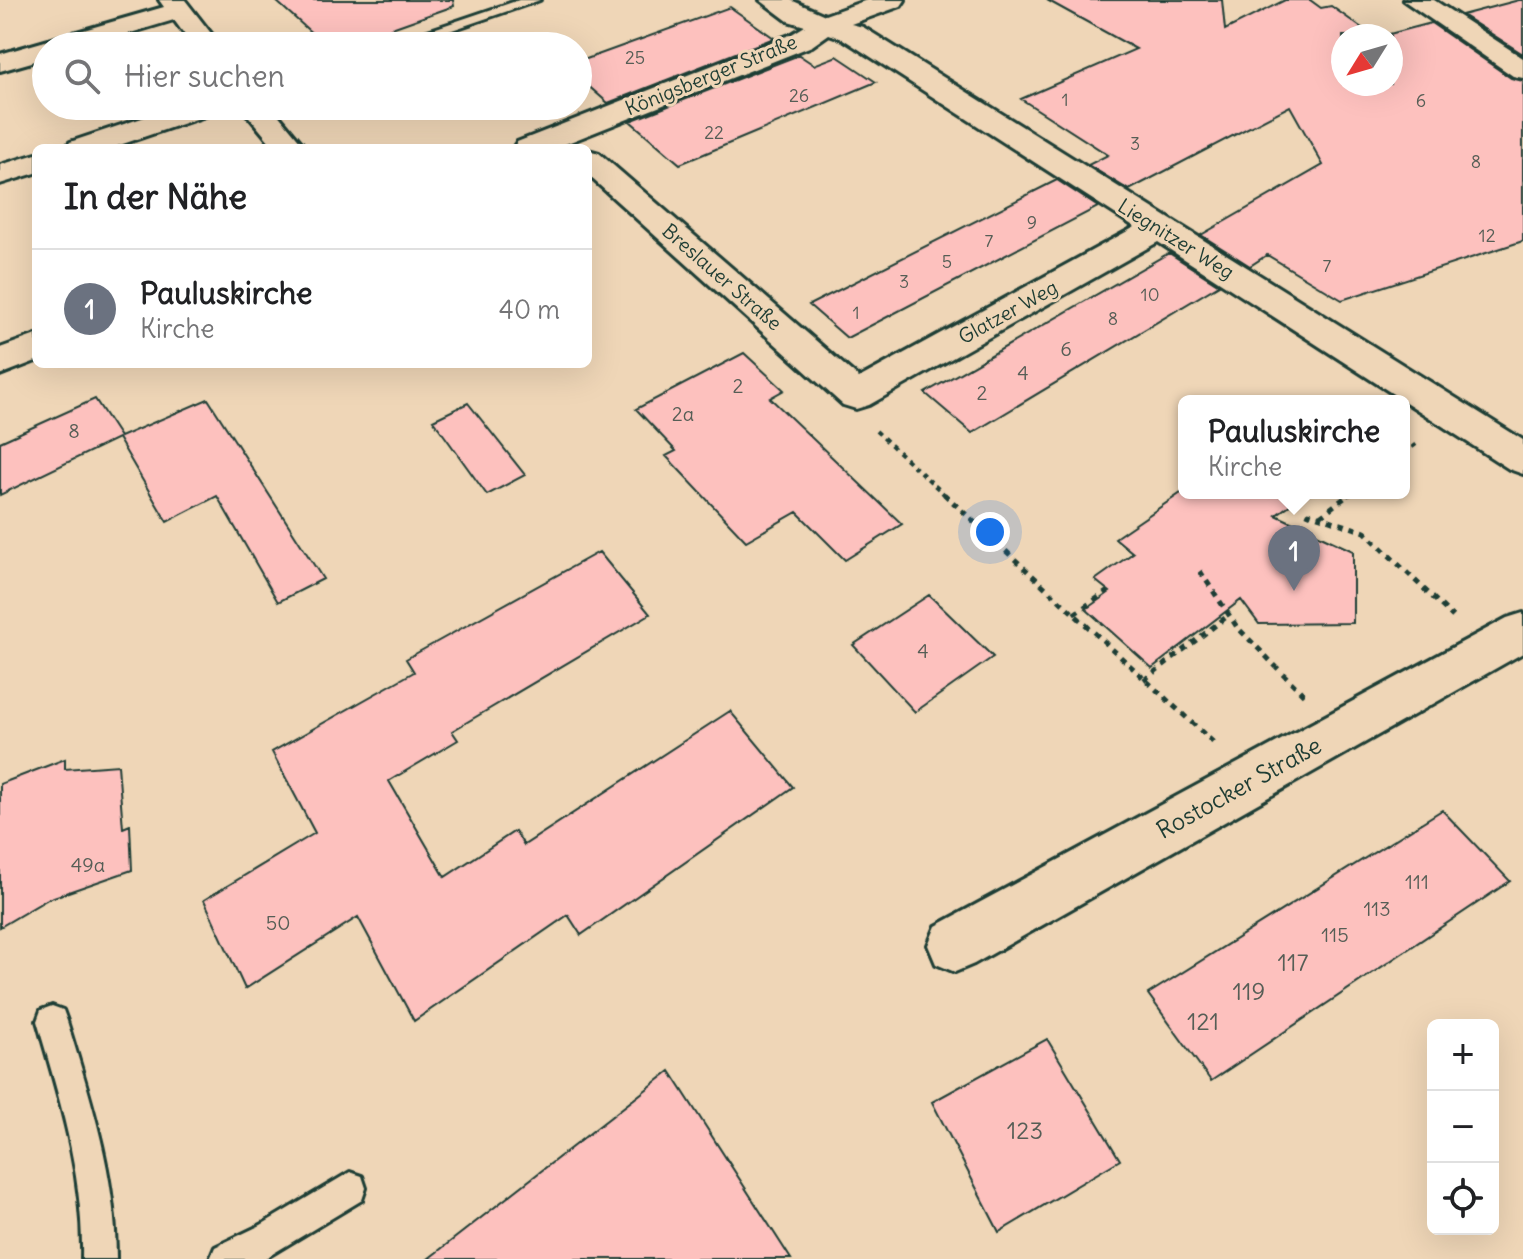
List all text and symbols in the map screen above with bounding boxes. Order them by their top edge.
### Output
north arrow [1331,24,1403,96]
street label: Königsberger Straße [621,29,800,120]
search box [32,32,592,120]
house number: 25 [625,46,645,69]
icon: search [60,54,104,98]
text: Hier suchen [124,57,285,95]
house number: 26 [789,84,809,107]
house number: 1 [1061,88,1069,111]
house number: 6 [1416,89,1426,112]
house number: 22 [704,121,724,144]
house number: 3 [1130,132,1140,155]
house number: 8 [1471,150,1481,173]
text: In der Nähe [64,175,247,218]
street label: Liegnitzer Weg [1114,193,1239,284]
house number: 9 [1027,211,1037,234]
street label: Breslauer Straße [657,218,787,335]
house number: 12 [1478,224,1496,247]
house number: 7 [985,229,994,252]
house number: 5 [942,250,952,273]
house number: 7 [1323,254,1332,277]
house number: 3 [899,270,909,293]
text: Pauluskirche [140,274,312,312]
street label: Glatzer Weg [954,274,1062,349]
house number: 10 [1141,283,1160,306]
text: 1 [85,293,95,326]
text: 40 m [499,293,560,326]
house number: 1 [852,301,860,324]
house number: 8 [1108,307,1118,330]
text: Kirche [140,312,215,345]
house number: 6 [1060,336,1072,361]
house number: 4 [1017,360,1029,385]
house number: 2 [733,373,744,398]
house number: 2 [977,380,988,405]
popup [1178,395,1410,499]
house number: 2a [672,401,694,426]
text: Pauluskirche [1208,412,1380,450]
house number: 8 [68,418,80,443]
text: Kirche [1208,450,1282,483]
your location [970,512,1010,552]
pin: 1 [1268,525,1320,591]
house number: 4 [917,638,929,663]
street label: Rostocker Straße [1151,729,1326,845]
house number: 49a [71,852,105,877]
house number: 111 [1405,869,1429,894]
house number: 113 [1363,896,1391,921]
house number: 50 [266,910,290,935]
house number: 115 [1321,922,1349,947]
house number: 117 [1278,947,1309,977]
house number: 119 [1233,976,1265,1006]
house number: 121 [1187,1006,1219,1036]
map controls [1427,1019,1499,1235]
button: + [1427,1019,1499,1091]
button: − [1427,1091,1499,1163]
house number: 123 [1007,1115,1043,1145]
button: locate [1427,1163,1499,1235]

